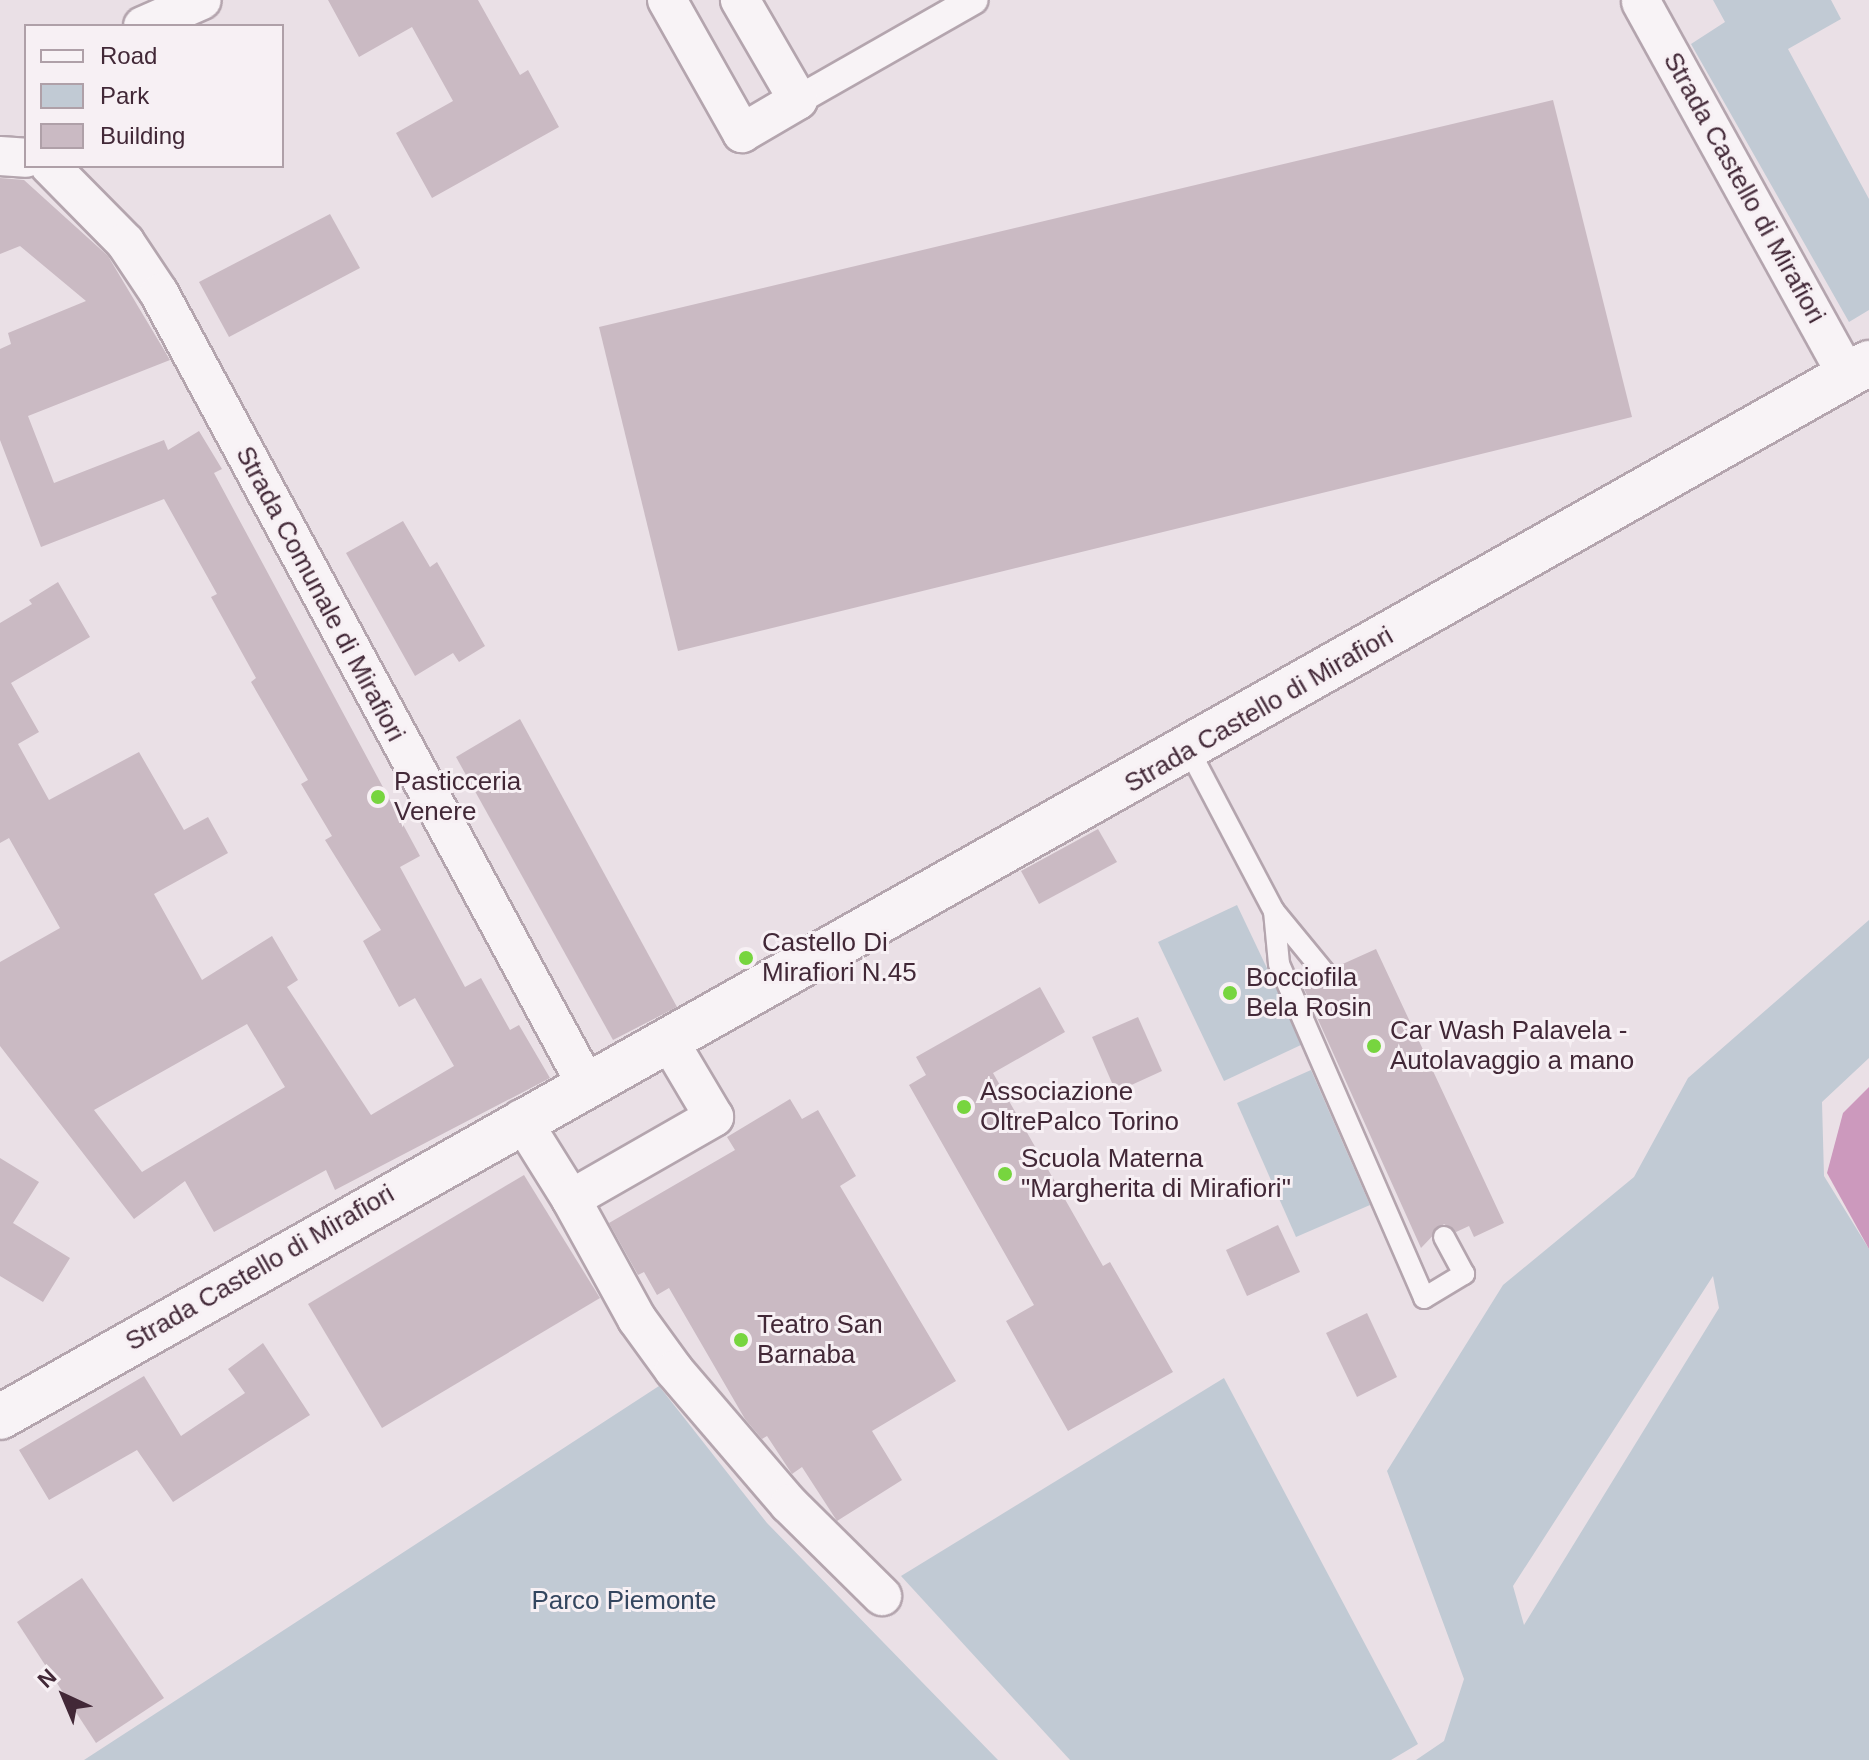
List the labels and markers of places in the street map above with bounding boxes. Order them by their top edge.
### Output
place label: Pasticceria Venere [394,766,521,828]
marker: Pasticceria Venere [369,788,387,806]
place label: Castello Di Mirafiori N.45 [762,927,917,988]
marker: Castello Di Mirafiori N.45 [737,949,755,967]
place label: Bocciofila Bela Rosin [1246,962,1372,1024]
marker: Bocciofila Bela Rosin [1221,984,1239,1002]
place label: Car Wash Palavela - Autolavaggio a mano [1390,1015,1634,1076]
marker: Car Wash Palavela - Autolavaggio a mano [1365,1037,1383,1055]
place label: Associazione OltrePalco Torino [980,1076,1179,1138]
marker: Associazione OltrePalco Torino [955,1098,973,1116]
place label: Scuola Materna "Margherita di Mirafiori" [1021,1143,1291,1204]
marker: Scuola Materna "Margherita di Mirafiori" [996,1165,1014,1183]
place label: Teatro San Barnaba [757,1309,883,1370]
marker: Teatro San Barnaba [732,1331,750,1349]

